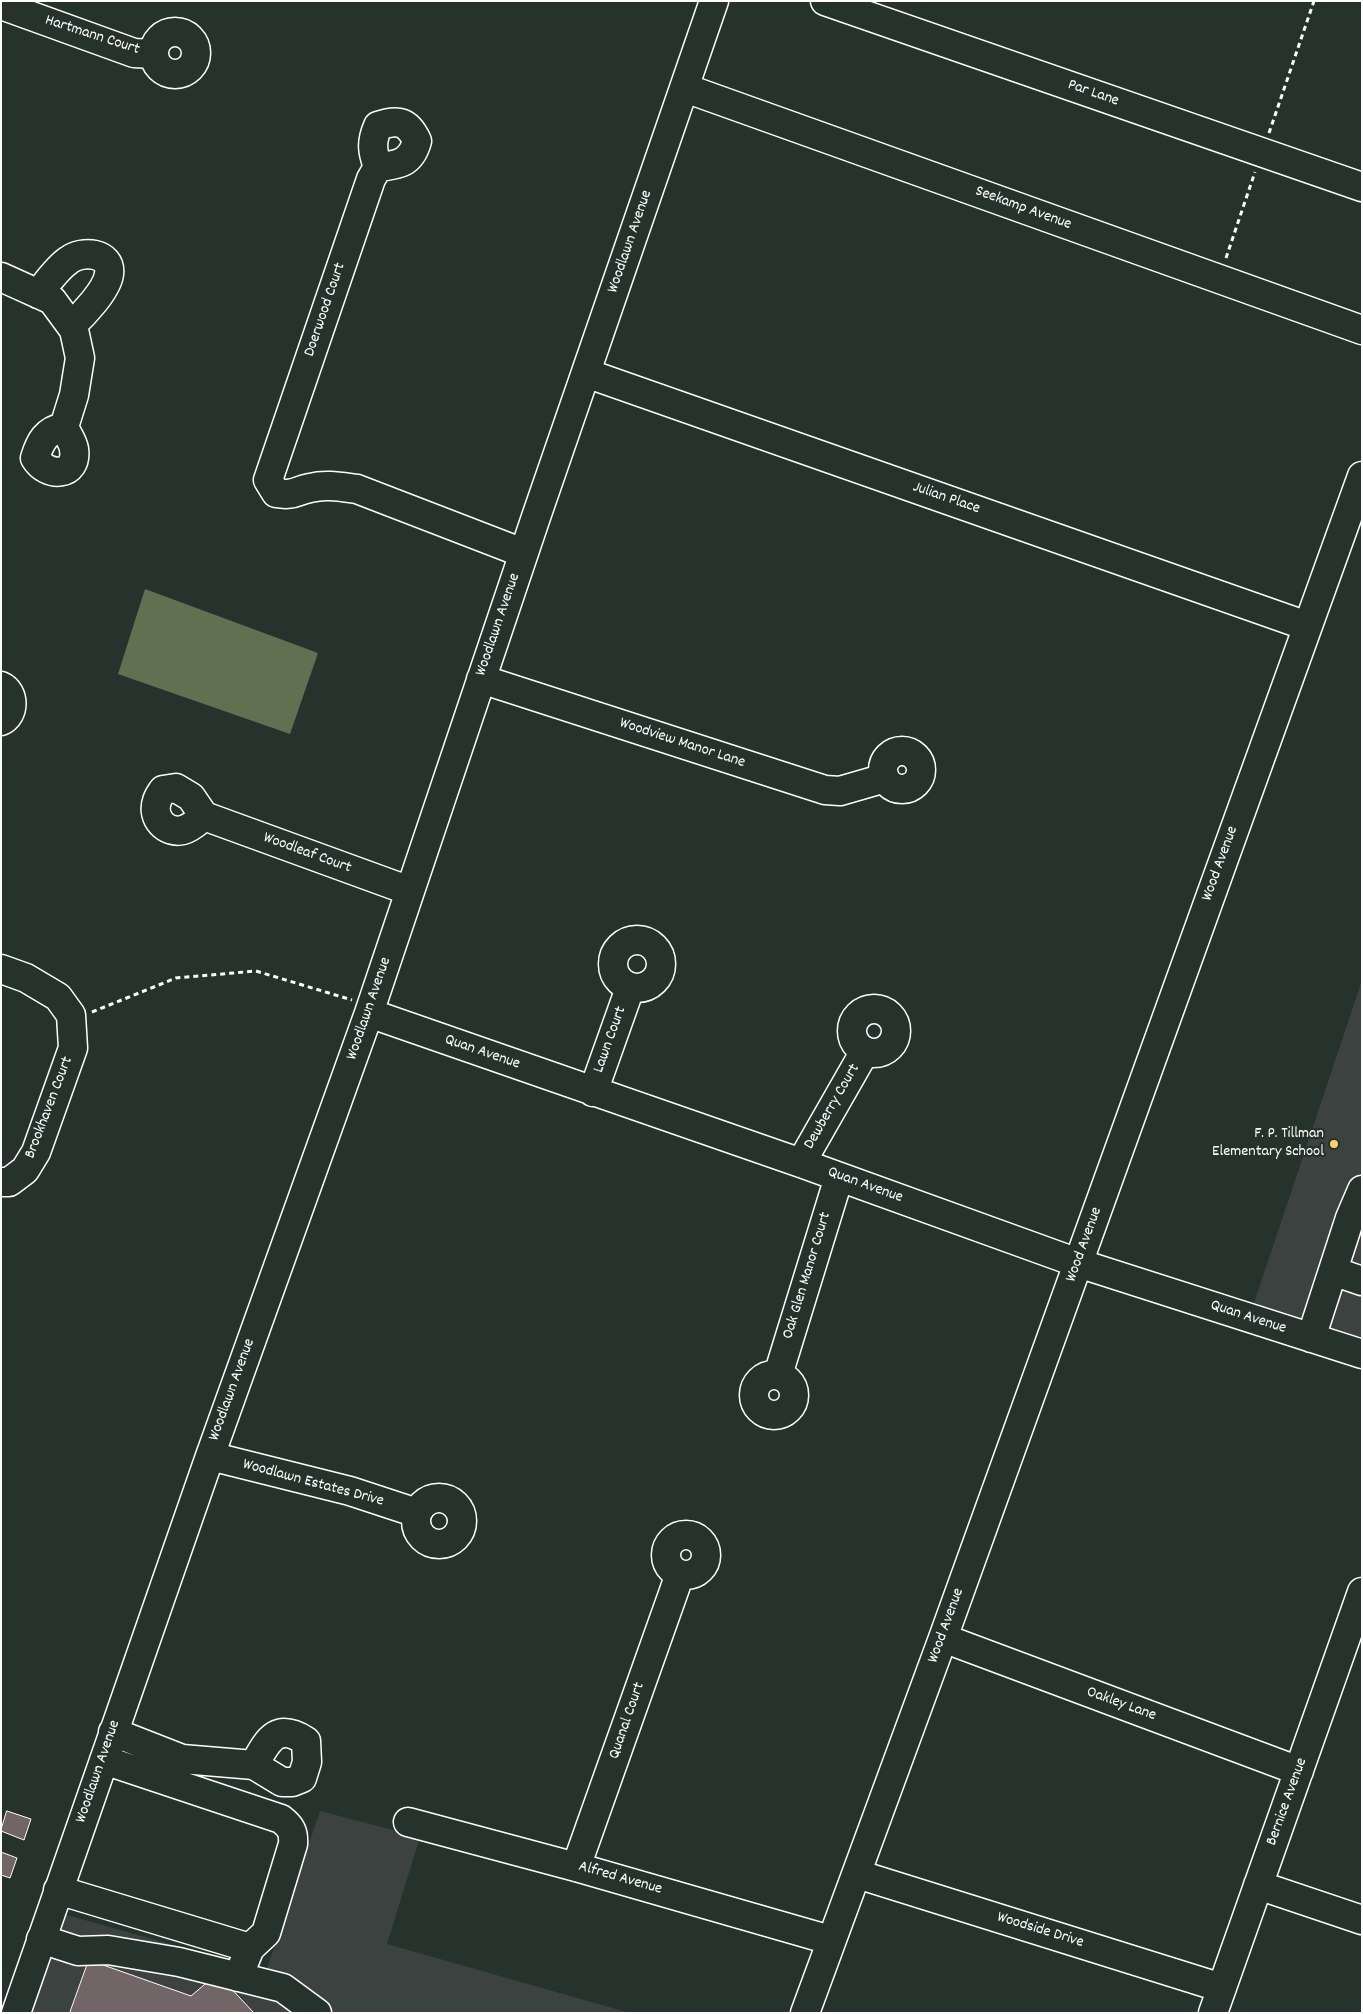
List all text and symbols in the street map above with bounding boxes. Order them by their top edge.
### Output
street label: Hartmann Court [42,12,142,60]
street label: Par Lane [1065,76,1121,112]
street label: Seekamp Avenue [972,183,1074,235]
street label: Woodlawn Avenue [604,188,658,296]
street label: Doerwood Court [301,261,351,359]
street label: Julian Place [910,479,982,519]
street label: Woodlawn Avenue [472,571,526,679]
street label: Woodview Manor Lane [617,715,747,773]
street label: Wood Avenue [1199,824,1243,904]
street label: Woodleaf Court [260,829,354,879]
street label: Woodlawn Avenue [343,955,397,1063]
street label: Lawn Court [590,1004,632,1076]
street label: Quan Avenue [442,1031,522,1075]
street label: Brookhaven Court [22,1054,78,1162]
street label: Dewberry Court [801,1061,865,1153]
place label: F. P. Tillman Elementary School [1212,1125,1324,1163]
marker: F. P. Tillman Elementary School [1328,1138,1340,1150]
street label: Quan Avenue [825,1164,905,1208]
street label: Wood Avenue [1063,1205,1107,1285]
street label: Oak Glen Manor Court [780,1210,836,1342]
street label: Quan Avenue [1208,1297,1288,1339]
street label: Woodlawn Avenue [206,1336,260,1444]
street label: Woodlawn Estates Drive [240,1456,386,1512]
street label: Wood Avenue [925,1586,969,1666]
street label: Quanal Court [606,1680,650,1762]
street label: Oakley Lane [1084,1684,1158,1726]
street label: Woodlawn Avenue [72,1718,126,1826]
street label: Bernice Avenue [1263,1756,1313,1848]
street label: Alfred Avenue [576,1858,664,1900]
street label: Woodside Drive [994,1909,1086,1953]

